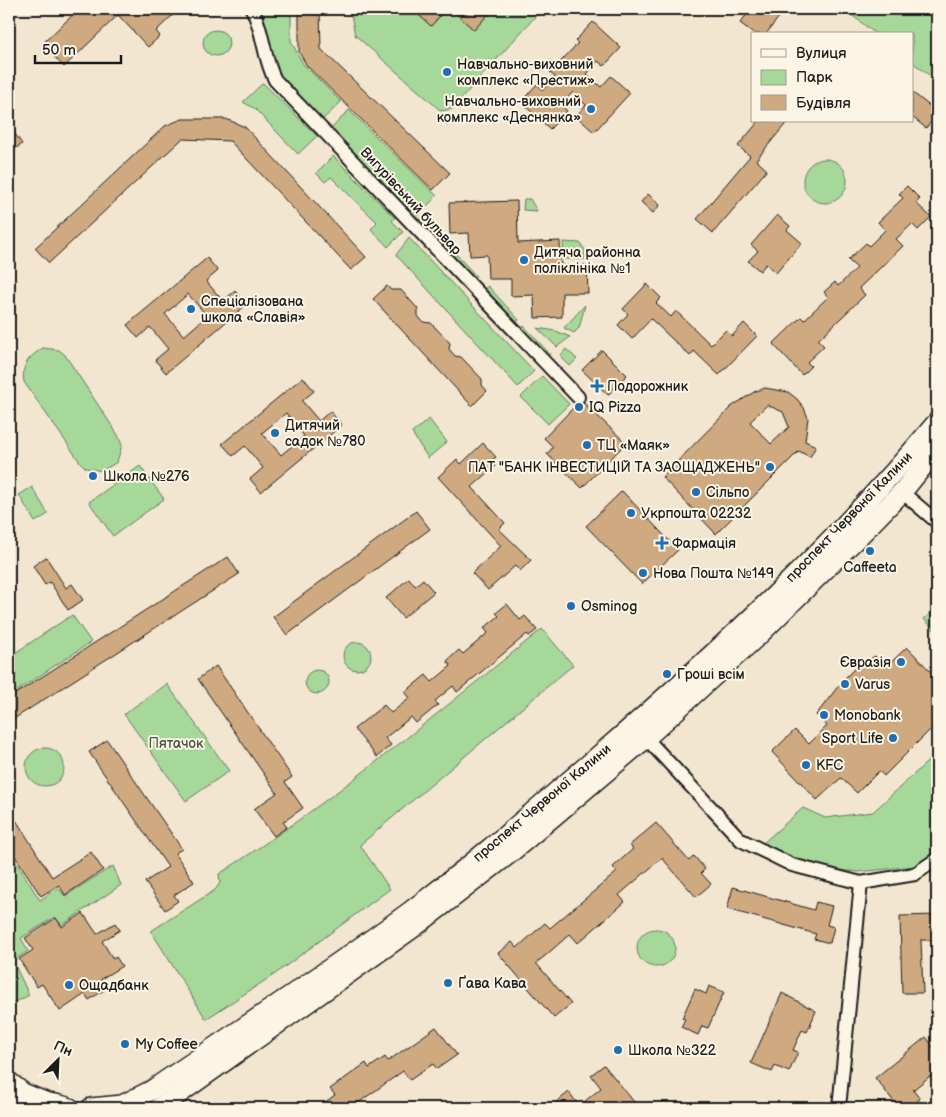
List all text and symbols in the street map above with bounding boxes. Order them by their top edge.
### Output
scale bar [35,32,121,64]
legend [751,32,914,122]
text: 50 m [42,41,76,60]
text: Вулиця [796,44,847,63]
place label: Навчально-виховний комплекс «Престиж» [457,56,595,89]
marker: Навчально-виховний комплекс «Престиж» [441,66,453,78]
text: Парк [796,68,833,87]
place label: Навчально-виховний комплекс «Деснянка» [437,93,581,126]
text: Будівля [796,94,851,113]
marker: Навчально-виховний комплекс «Деснянка» [585,103,597,115]
street label: Вигурівський бульвар [357,144,465,258]
place label: Дитяча районна поліклініка №1 [534,244,642,277]
marker: Дитяча районна поліклініка №1 [518,254,530,266]
place label: Спеціалізована школа «Славія» [201,293,306,326]
marker: Спеціалізована школа «Славія» [185,303,197,315]
place label: Подорожник [607,378,689,395]
marker: Подорожник [591,380,603,392]
place label: IQ Pizza [589,399,641,416]
marker: IQ Pizza [573,401,585,413]
place label: Дитячий садок №780 [285,417,365,450]
marker: Дитячий садок №780 [269,427,281,439]
place label: ТЦ «Маяк» [597,437,670,454]
marker: ТЦ «Маяк» [581,439,593,451]
street label: проспект Червоної Калини [782,448,916,586]
place label: ПАТ "БАНК ІНВЕСТИЦІЙ ТА ЗАОЩАДЖЕНЬ" [468,459,760,476]
marker: ПАТ "БАНК ІНВЕСТИЦІЙ ТА ЗАОЩАДЖЕНЬ" [764,461,776,473]
place label: Школа №276 [103,468,190,485]
marker: Школа №276 [87,470,99,482]
place label: Сільпо [706,484,749,501]
marker: Сільпо [690,486,702,498]
place label: Укрпошта 02232 [641,505,752,522]
marker: Укрпошта 02232 [625,507,637,519]
place label: Фармація [672,535,736,552]
marker: Фармація [656,537,668,549]
marker: Caffeeta [864,545,876,557]
place label: Caffeeta [843,559,897,576]
place label: Нова Пошта №149 [653,565,774,582]
marker: Нова Пошта №149 [637,567,649,579]
place label: Osminog [581,598,637,615]
marker: Osminog [565,600,577,612]
place label: Євразія [840,654,891,671]
marker: Євразія [895,656,907,668]
place label: Гроші всім [677,666,745,683]
marker: Гроші всім [661,668,673,680]
place label: Varus [855,676,890,693]
marker: Varus [839,678,851,690]
place label: Monobank [834,707,901,724]
marker: Monobank [818,709,830,721]
place label: Sport Life [822,730,883,747]
marker: Sport Life [887,732,899,744]
park label: Пятачок [149,735,204,752]
street label: проспект Червоної Калини [470,740,614,866]
place label: KFC [816,757,843,774]
marker: KFC [800,759,812,771]
place label: Ґава Кава [458,975,527,992]
place label: Ощадбанк [79,977,149,994]
marker: Ґава Кава [442,977,454,989]
marker: Ощадбанк [63,979,75,991]
north arrow [32,1034,82,1084]
place label: My Coffee [135,1036,198,1053]
text: Пн [51,1037,75,1060]
marker: My Coffee [119,1038,131,1050]
place label: Школа №322 [628,1042,717,1059]
marker: Школа №322 [612,1044,624,1056]

